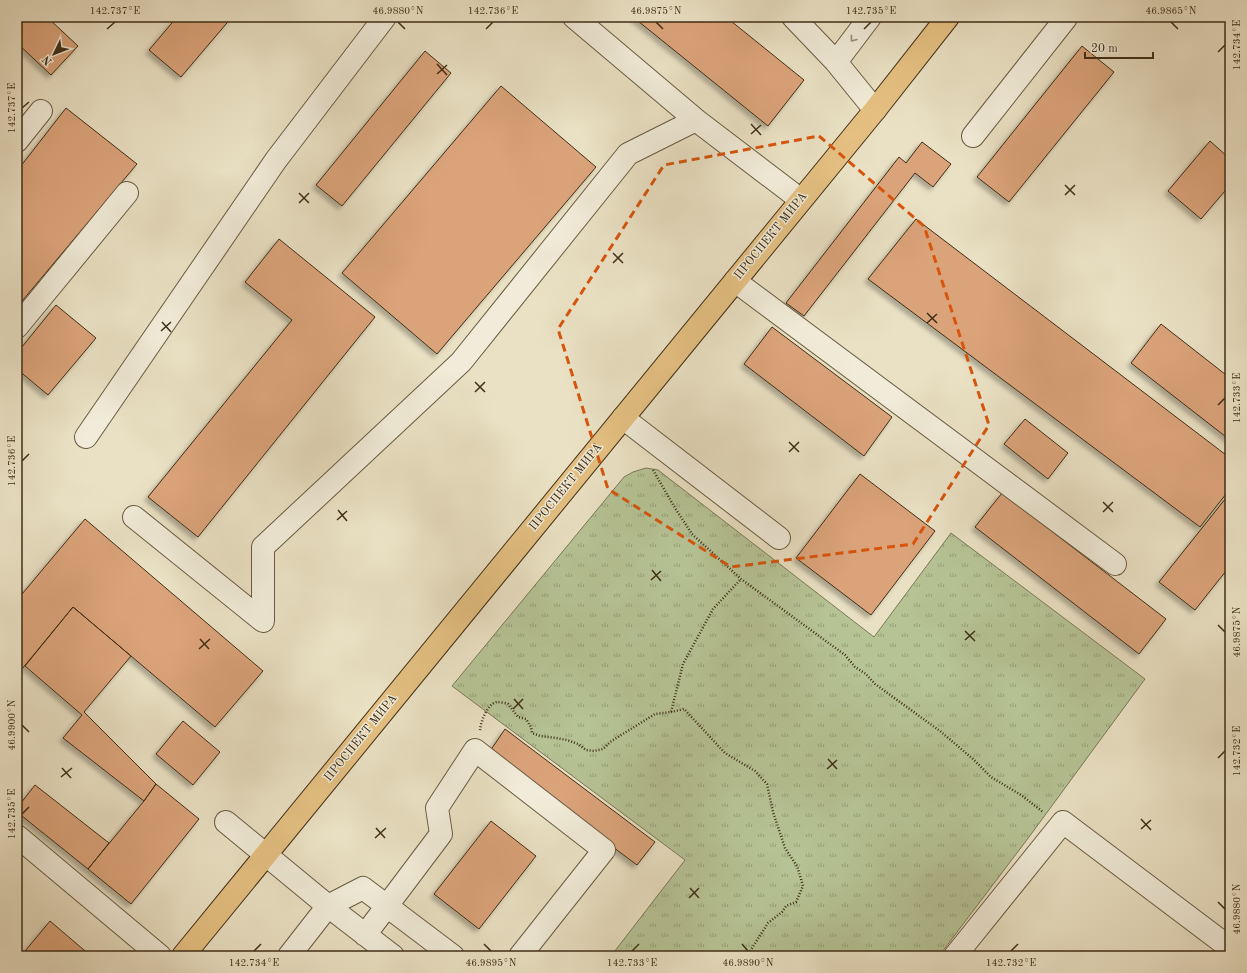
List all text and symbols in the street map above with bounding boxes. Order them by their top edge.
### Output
text: 142.737°E [90,6,140,16]
text: 46.9880°N [372,6,424,16]
text: 142.736°E [468,6,518,16]
text: 46.9875°N [630,6,682,16]
text: 142.735°E [846,6,896,16]
text: 46.9865°N [1145,6,1197,16]
text: 142.734°E [1232,20,1242,70]
north arrow [34,34,74,74]
scale bar [1085,34,1153,60]
one-way arrow [851,35,858,42]
text: 20 m [1091,43,1118,55]
text: N [40,53,55,67]
text: 142.737°E [7,83,17,133]
street label: ПРОСПЕКТ МИРА [732,190,810,282]
text: 142.733°E [1232,373,1242,423]
text: 142.736°E [7,436,17,486]
street label: ПРОСПЕКТ МИРА [527,441,605,533]
text: 46.9875°N [1232,606,1242,658]
street label: ПРОСПЕКТ МИРА [322,692,400,784]
text: 46.9900°N [7,699,17,751]
text: 142.732°E [1232,726,1242,776]
text: 142.735°E [7,789,17,839]
text: 46.9880°N [1232,883,1242,935]
text: 142.734°E [229,958,279,968]
text: 46.9895°N [465,958,517,968]
text: 142.733°E [607,958,657,968]
text: 46.9890°N [722,958,774,968]
text: 142.732°E [986,958,1036,968]

